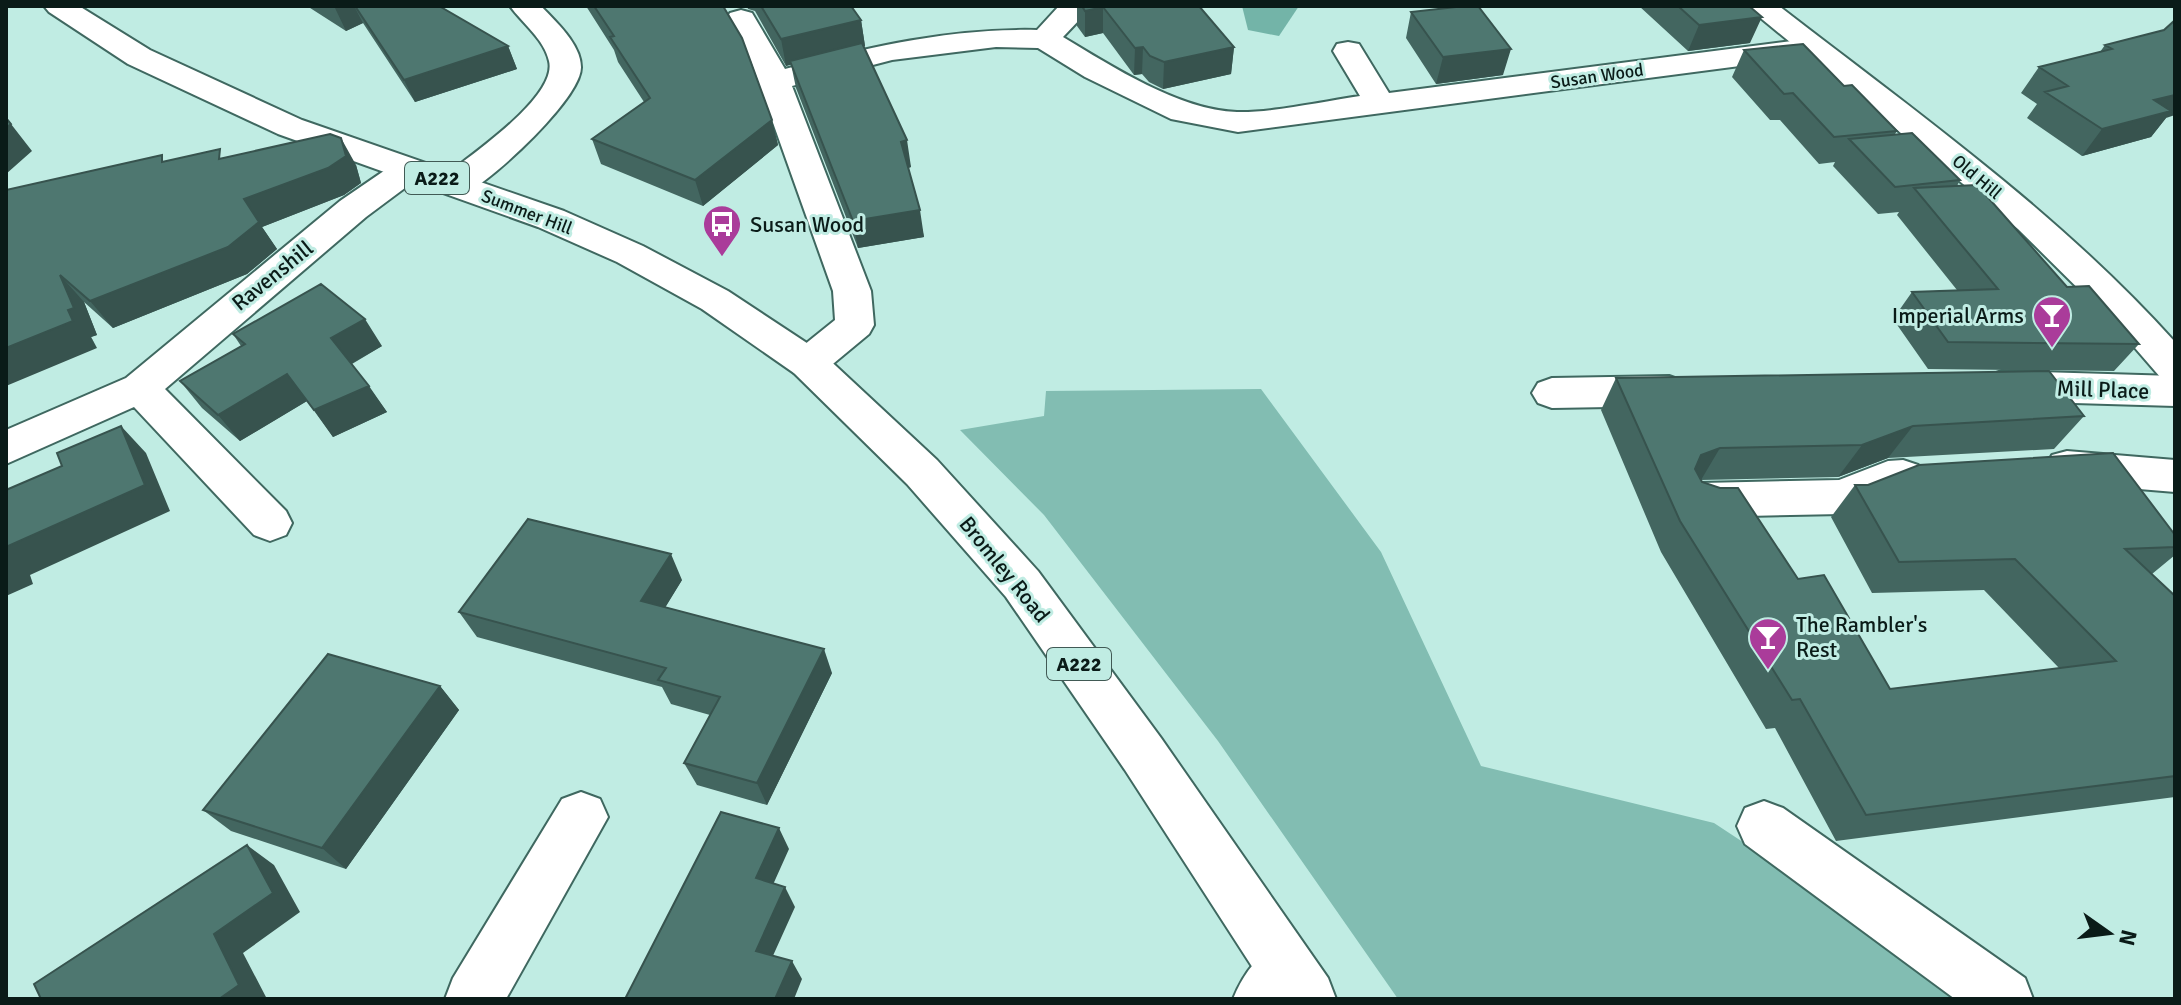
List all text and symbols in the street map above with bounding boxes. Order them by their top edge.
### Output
street label: Susan Wood [1549,59,1645,93]
street label: Old Hill [1948,150,2006,204]
road number: A222 [405,162,469,194]
street label: Summer Hill [478,185,576,239]
bus stop icon: Susan Wood [701,203,743,258]
place label: Susan Wood [750,211,864,238]
street label: Ravenshill [226,234,318,316]
bar icon: Imperial Arms [2031,294,2073,349]
place label: Imperial Arms [1892,302,2024,329]
street label: Mill Place [2056,374,2150,405]
street label: Bromley Road [954,511,1056,628]
place label: The Rambler's Rest [1796,611,1928,663]
bar icon: The Rambler's Rest [1747,616,1789,671]
road number: A222 [1047,648,1111,680]
north arrow [2069,893,2149,973]
text: N [2113,927,2143,948]

